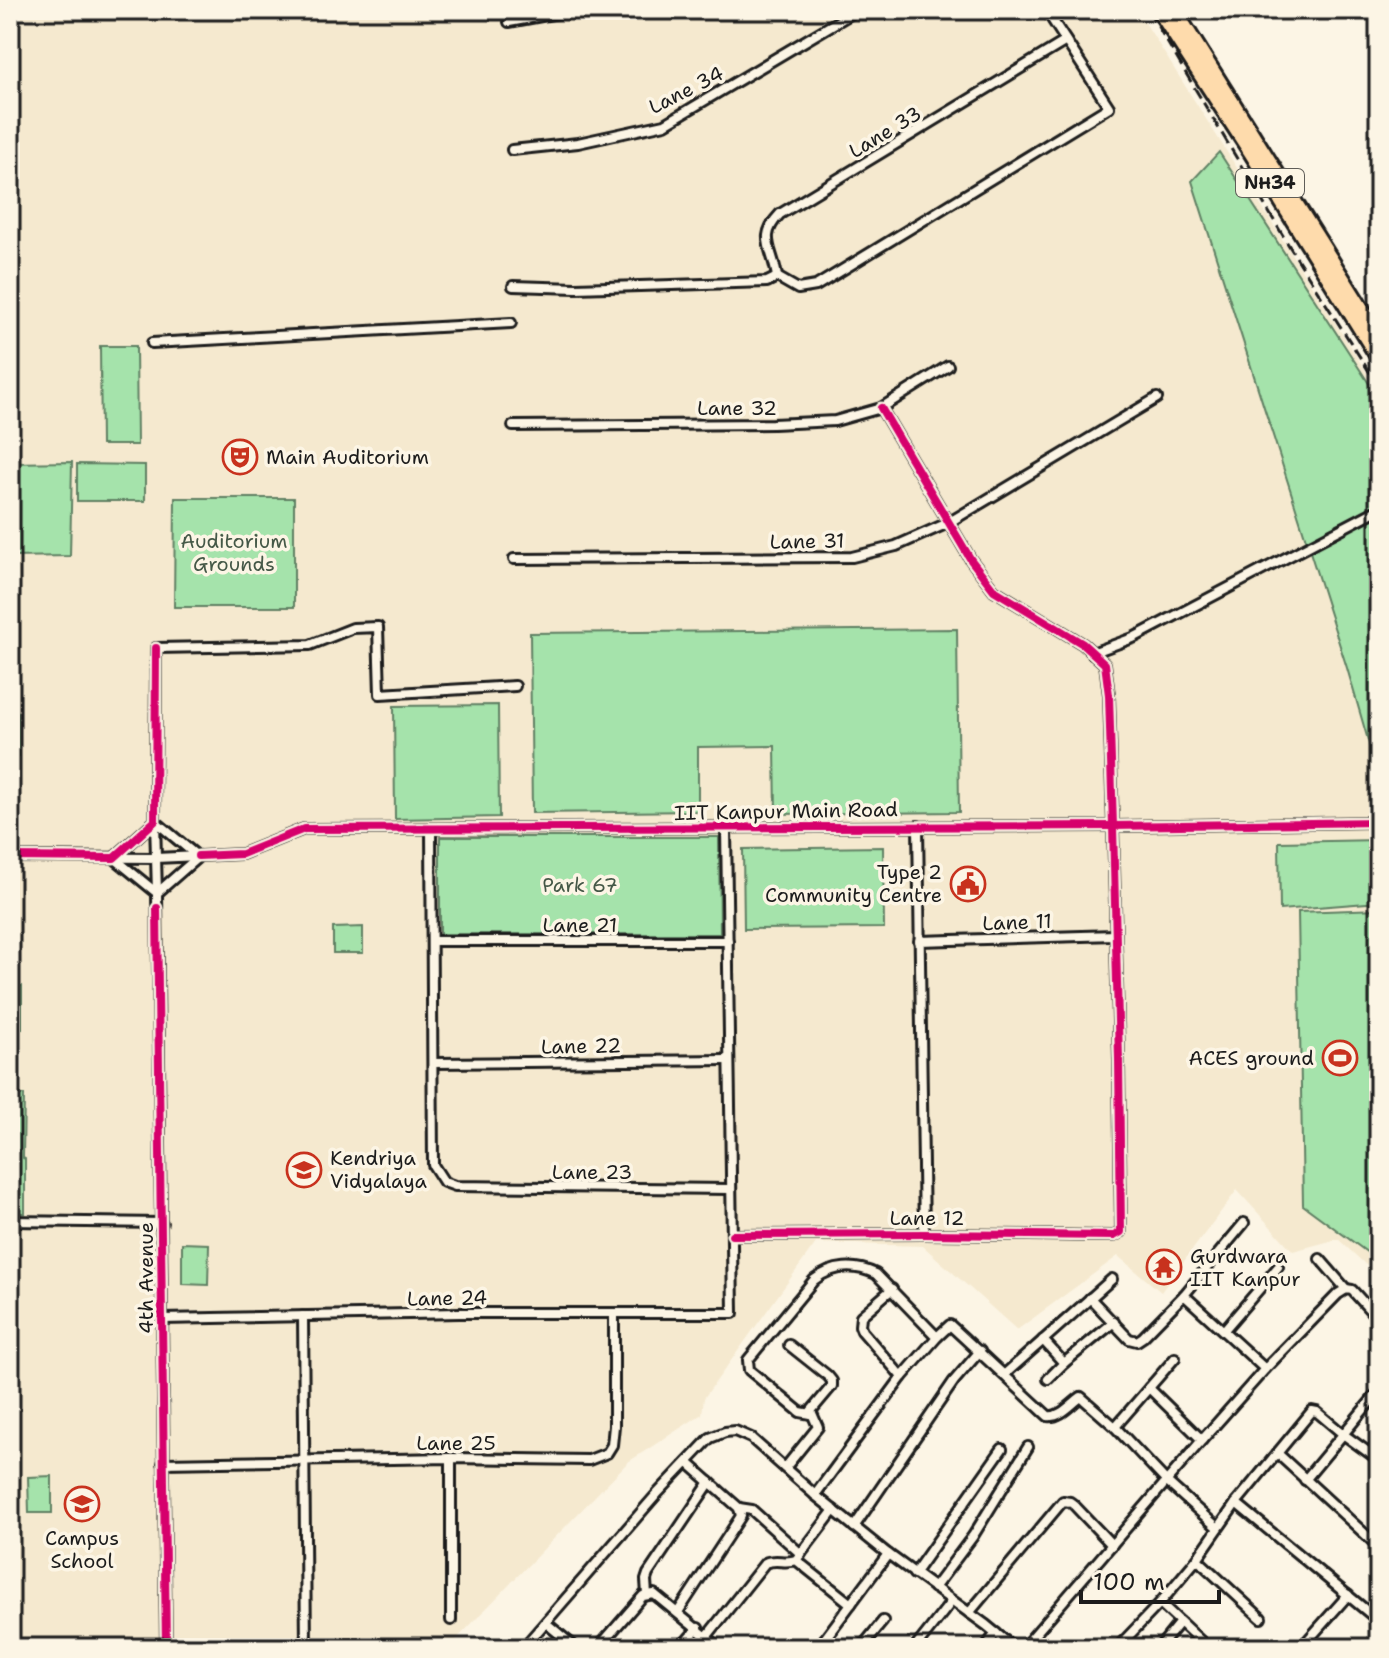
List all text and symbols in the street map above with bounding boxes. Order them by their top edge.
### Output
street label: Lane 34 [644,60,728,120]
street label: Lane 33 [844,100,926,164]
road number: NH34 [1236,169,1304,197]
street label: Lane 32 [697,395,777,421]
theatre icon: Main Auditorium [221,438,259,476]
place label: Main Auditorium [266,444,429,470]
street label: Lane 31 [769,527,845,555]
park label: Auditorium Grounds [181,528,287,577]
street label: IIT Kanpur Main Road [674,796,898,826]
place label: Type 2 Community Centre [765,859,942,908]
public building icon: Type 2 Community Centre [949,865,987,903]
park label: Park 67 [542,872,618,898]
street label: Lane 11 [982,908,1052,936]
street label: Lane 21 [543,912,617,938]
street label: Lane 22 [541,1032,621,1060]
sports icon: ACES ground [1321,1039,1359,1077]
place label: ACES ground [1189,1045,1314,1071]
place label: Kendriya Vidyalaya [330,1145,428,1194]
school or university icon: Kendriya Vidyalaya [285,1151,323,1189]
street label: Lane 23 [552,1159,632,1185]
street label: Lane 12 [890,1205,964,1231]
street label: 4th Avenue [133,1222,159,1334]
place label: Gurdwara IIT Kanpur [1190,1243,1301,1292]
temple icon: Gurdwara IIT Kanpur [1145,1248,1183,1286]
street label: Lane 24 [407,1284,487,1312]
street label: Lane 25 [416,1430,496,1456]
school or university icon: Campus School [63,1485,101,1523]
place label: Campus School [45,1525,119,1574]
scale bar [1081,1554,1219,1604]
text: 100 m [1093,1566,1165,1598]

